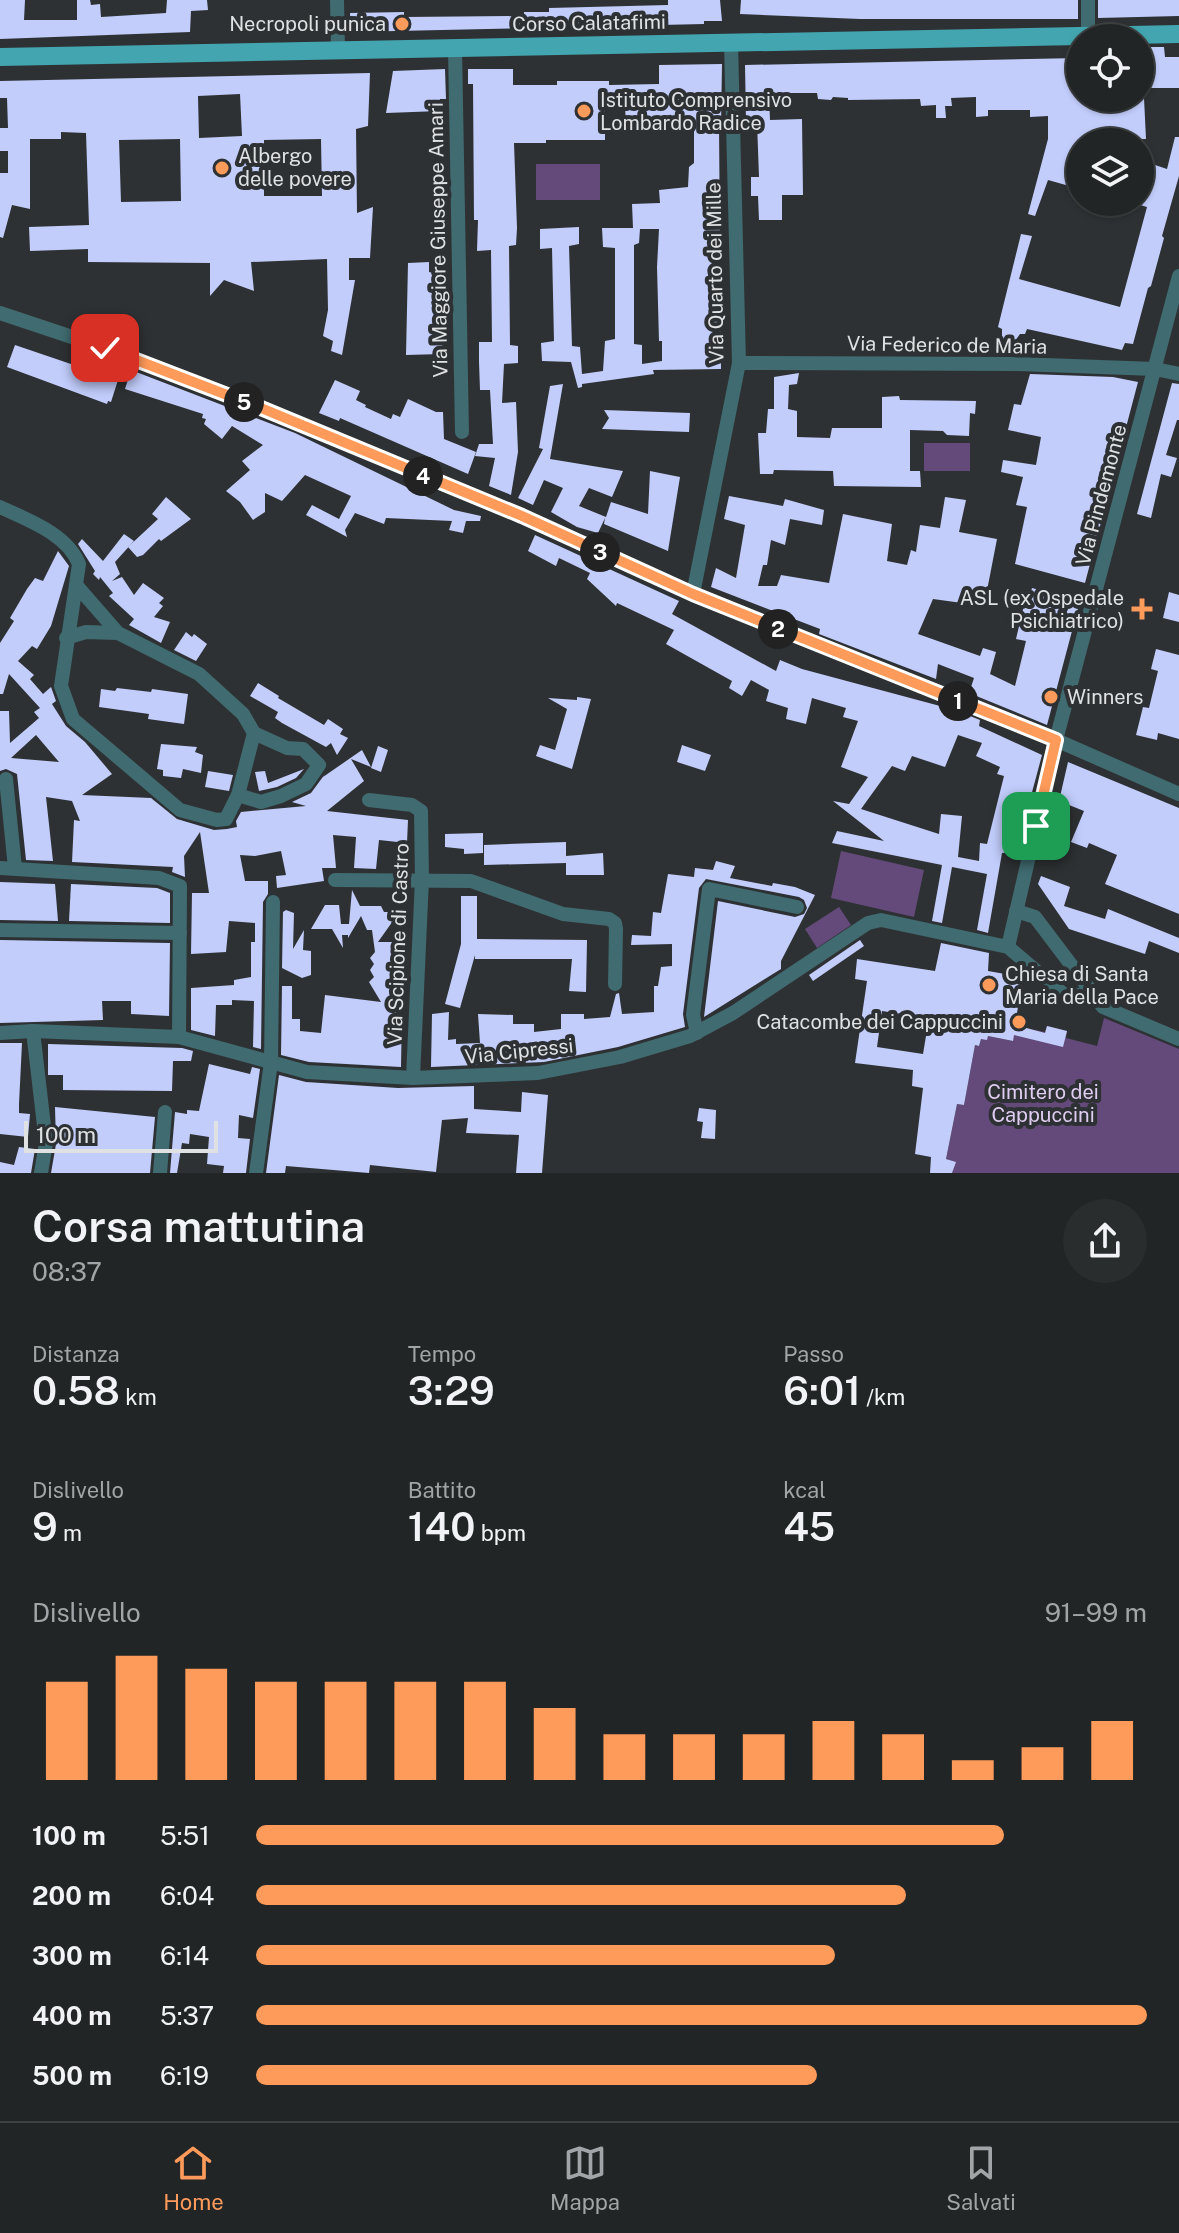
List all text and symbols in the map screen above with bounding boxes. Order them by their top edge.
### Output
street label: Corso Calatafimi [512,10,666,36]
place label: Necropoli punica [229,12,386,36]
marker: Necropoli punica [393,15,411,33]
map controls [1066,24,1154,216]
button: locate [1066,24,1154,112]
place label: Istituto Comprensivo Lombardo Radice [600,88,792,135]
street label: Via Maggiore Giuseppe Amari [424,102,452,378]
marker: Istituto Comprensivo Lombardo Radice [575,102,593,120]
button: layers [1066,128,1154,216]
place label: Albergo delle povere [238,144,352,191]
marker: Albergo delle povere [213,159,231,177]
street label: Via Quarto dei Mille [701,182,729,364]
pin [71,314,139,382]
icon: check [83,326,127,370]
street label: Via Federico de Maria [847,331,1047,359]
pin: 5 [224,382,264,422]
text: 5 [237,389,251,415]
street label: Via Pindemonte [1071,422,1131,568]
pin: 4 [403,456,443,496]
text: 4 [416,463,430,489]
pin: 3 [580,532,620,572]
text: 3 [593,539,607,565]
place label: ASL (ex Ospedale Psichiatrico) [960,586,1124,633]
marker: ASL (ex Ospedale Psichiatrico) [1131,598,1153,620]
pin: 2 [758,609,798,649]
text: 2 [771,616,785,642]
pin: 1 [938,681,978,721]
place label: Winners [1067,685,1143,709]
text: 1 [953,688,963,714]
marker: Winners [1042,688,1060,706]
pin [1002,792,1070,860]
icon: arrive [1014,804,1058,848]
street label: Via Scipione di Castro [382,843,414,1045]
place label: Chiesa di Santa Maria della Pace [1005,962,1159,1009]
marker: Chiesa di Santa Maria della Pace [980,976,998,994]
place label: Catacombe dei Cappuccini [757,1010,1003,1034]
marker: Catacombe dei Cappuccini [1010,1013,1028,1031]
street label: Via Cipressi [463,1033,575,1069]
park label: Cimitero dei Cappuccini [987,1080,1099,1127]
scale bar [24,1117,218,1153]
text: 100 m [36,1122,96,1148]
button: share [1063,1199,1147,1283]
text: Corsa mattutina [32,1200,365,1252]
text: 08:37 [32,1256,102,1287]
text: Distanza [32,1341,120,1367]
text: Tempo [408,1341,476,1367]
text: Passo [783,1341,844,1367]
text: 0.58 [32,1367,120,1414]
text: 3:29 [408,1367,495,1414]
text: 6:01 [783,1367,861,1414]
text: km [120,1384,157,1410]
text: /km [861,1384,905,1410]
text: Dislivello [32,1477,124,1503]
text: Battito [408,1477,476,1503]
text: kcal [783,1477,826,1503]
text: 9 [32,1503,58,1550]
text: 140 [408,1503,475,1550]
text: 45 [783,1503,835,1550]
text: m [58,1520,82,1546]
text: bpm [475,1520,526,1546]
text: Dislivello [32,1597,141,1628]
text: 91–99 m [1045,1597,1147,1628]
text: 100 m [32,1820,106,1851]
text: 5:51 [160,1820,210,1851]
text: 200 m [32,1880,111,1911]
text: 6:04 [160,1880,214,1911]
text: 300 m [32,1940,112,1971]
text: 6:14 [160,1940,209,1971]
text: 400 m [32,2000,112,2031]
text: 5:37 [160,2000,214,2031]
text: 500 m [32,2060,112,2091]
text: 6:19 [160,2060,209,2091]
tab: Home [163,2141,224,2215]
tab: Mappa [550,2141,620,2215]
tab: Salvati [946,2141,1016,2215]

